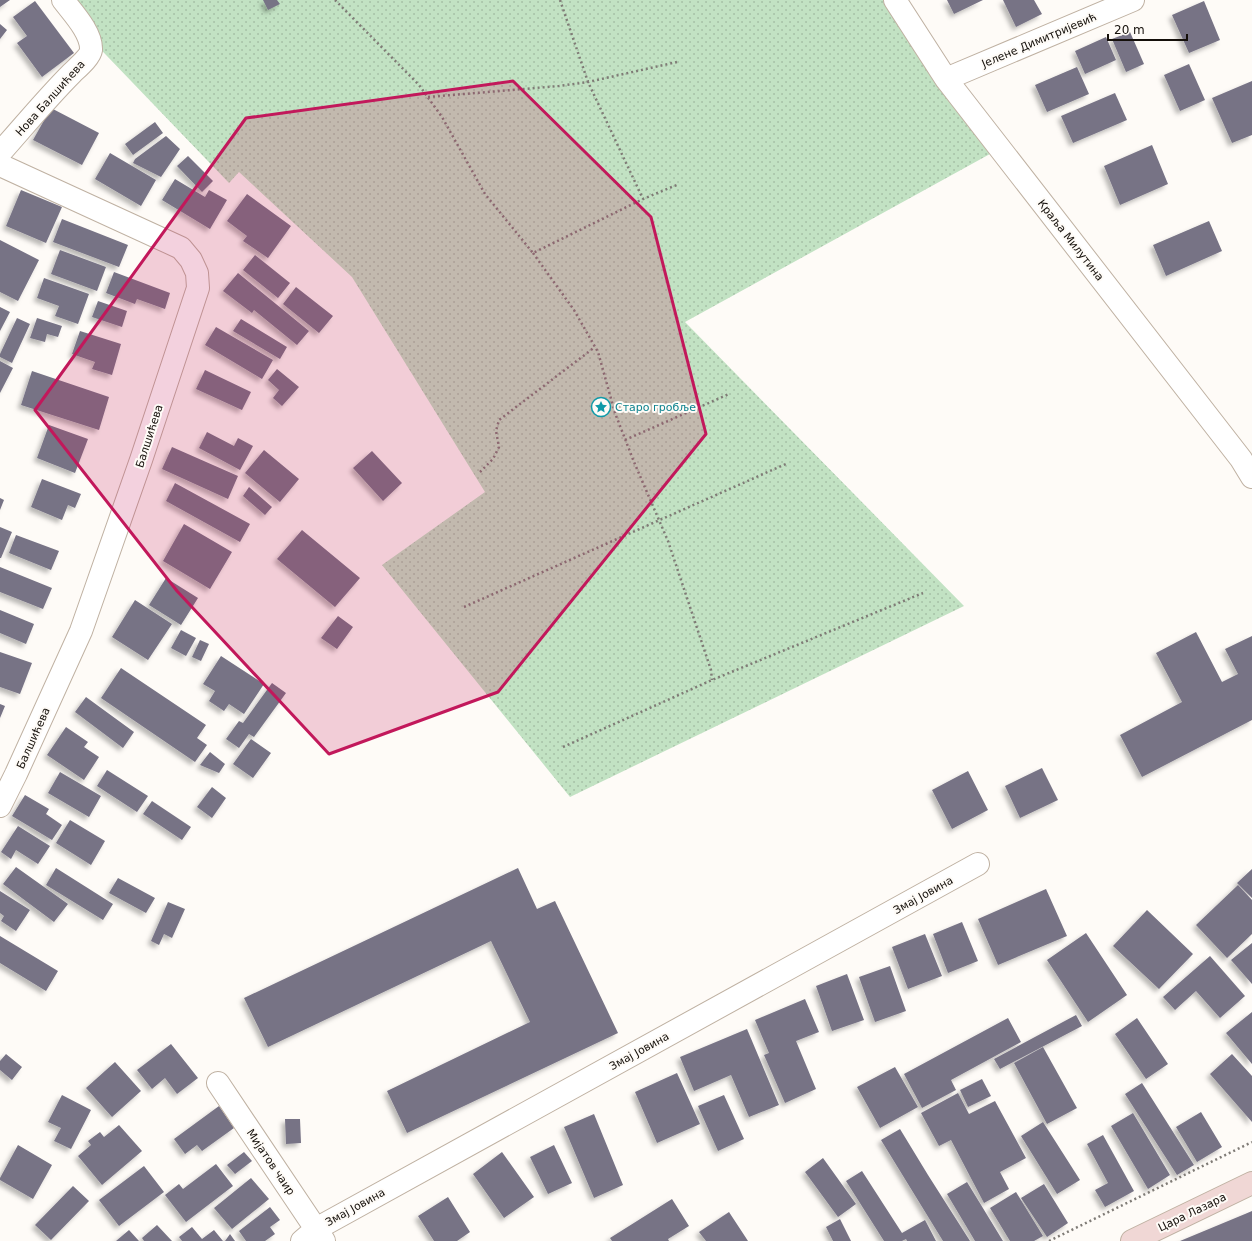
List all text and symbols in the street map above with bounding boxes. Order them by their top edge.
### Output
street label: Јелене Димитријевић [979,10,1099,71]
scale bar [1108,16,1187,42]
text: 20 m [1114,23,1145,37]
street label: Нова Балшићева [13,58,88,139]
street label: Краља Милутина [1035,197,1106,283]
place icon: Старо гробље [590,396,612,418]
place label: Старо гробље [615,401,696,414]
street label: Балшићева [133,403,166,469]
street label: Балшићева [14,706,53,771]
street label: Змај Јовина [891,874,955,917]
street label: Змај Јовина [607,1030,671,1073]
street label: Мијатов чаир [244,1127,297,1198]
street label: Змај Јовина [323,1186,387,1229]
street label: Цара Лазара [1156,1190,1228,1234]

